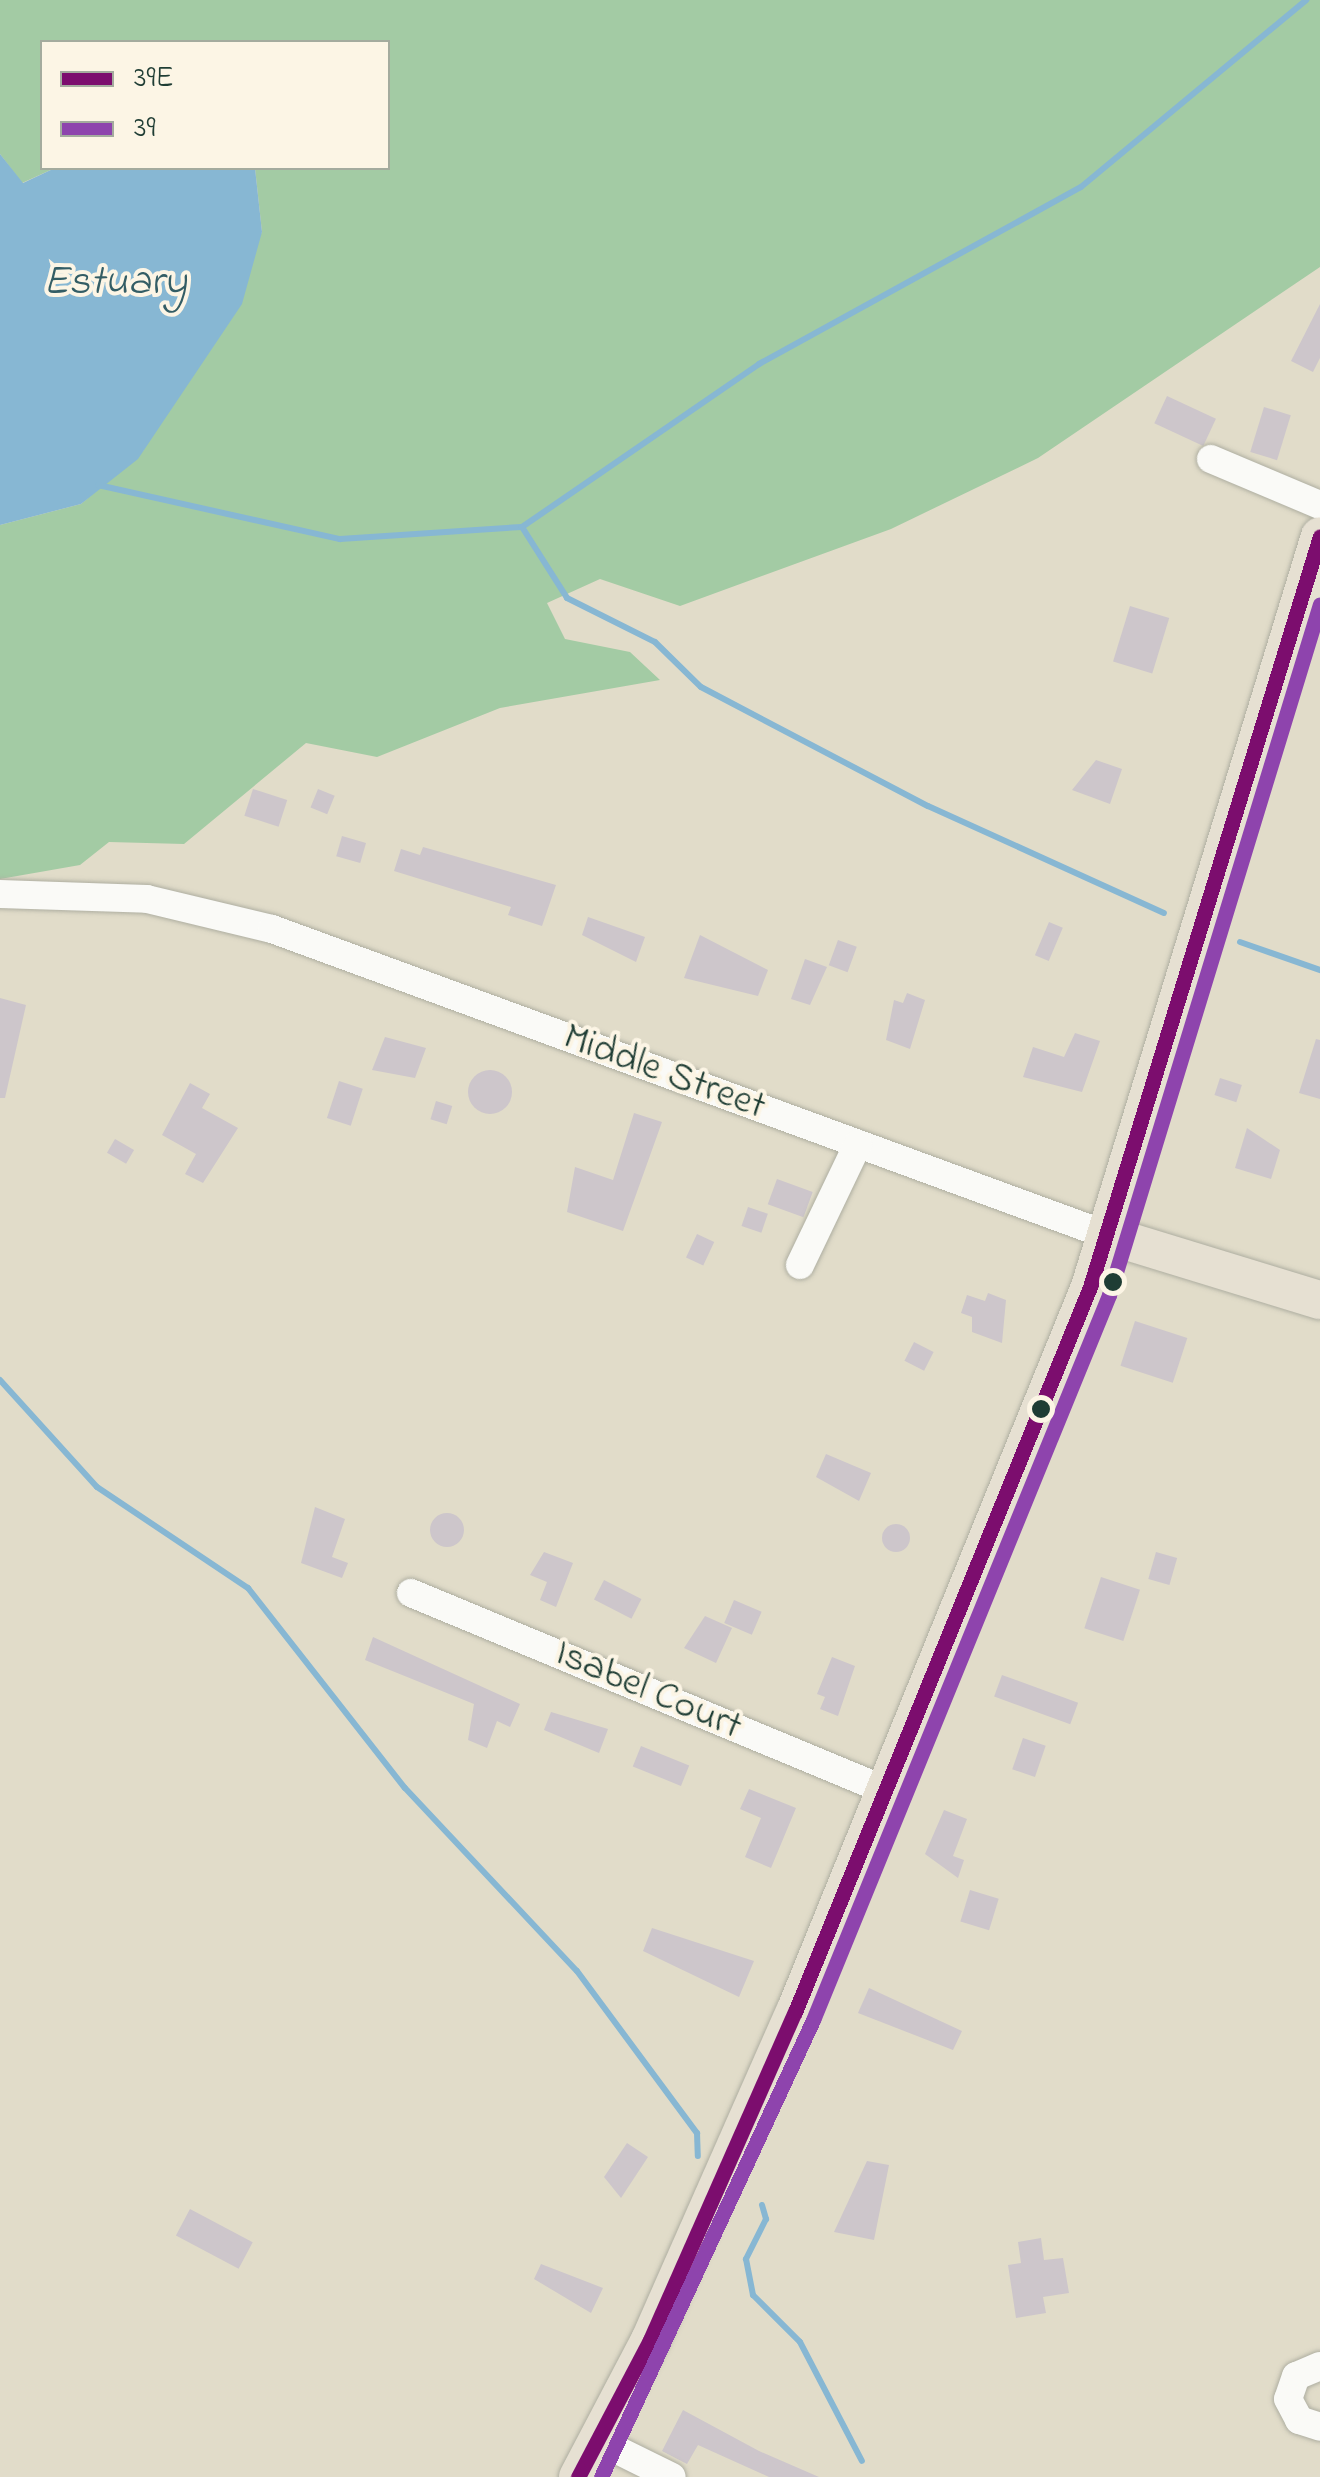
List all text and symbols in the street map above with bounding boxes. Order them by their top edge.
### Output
legend [40,40,390,170]
text: 39E [134,57,174,101]
text: 39 [134,107,155,151]
water label: Estuary [43,258,187,308]
street label: Middle Street [556,1014,772,1132]
unlabelled marker [1103,1272,1123,1292]
unlabelled marker [1031,1399,1051,1419]
street label: Isabel Court [547,1630,749,1752]

